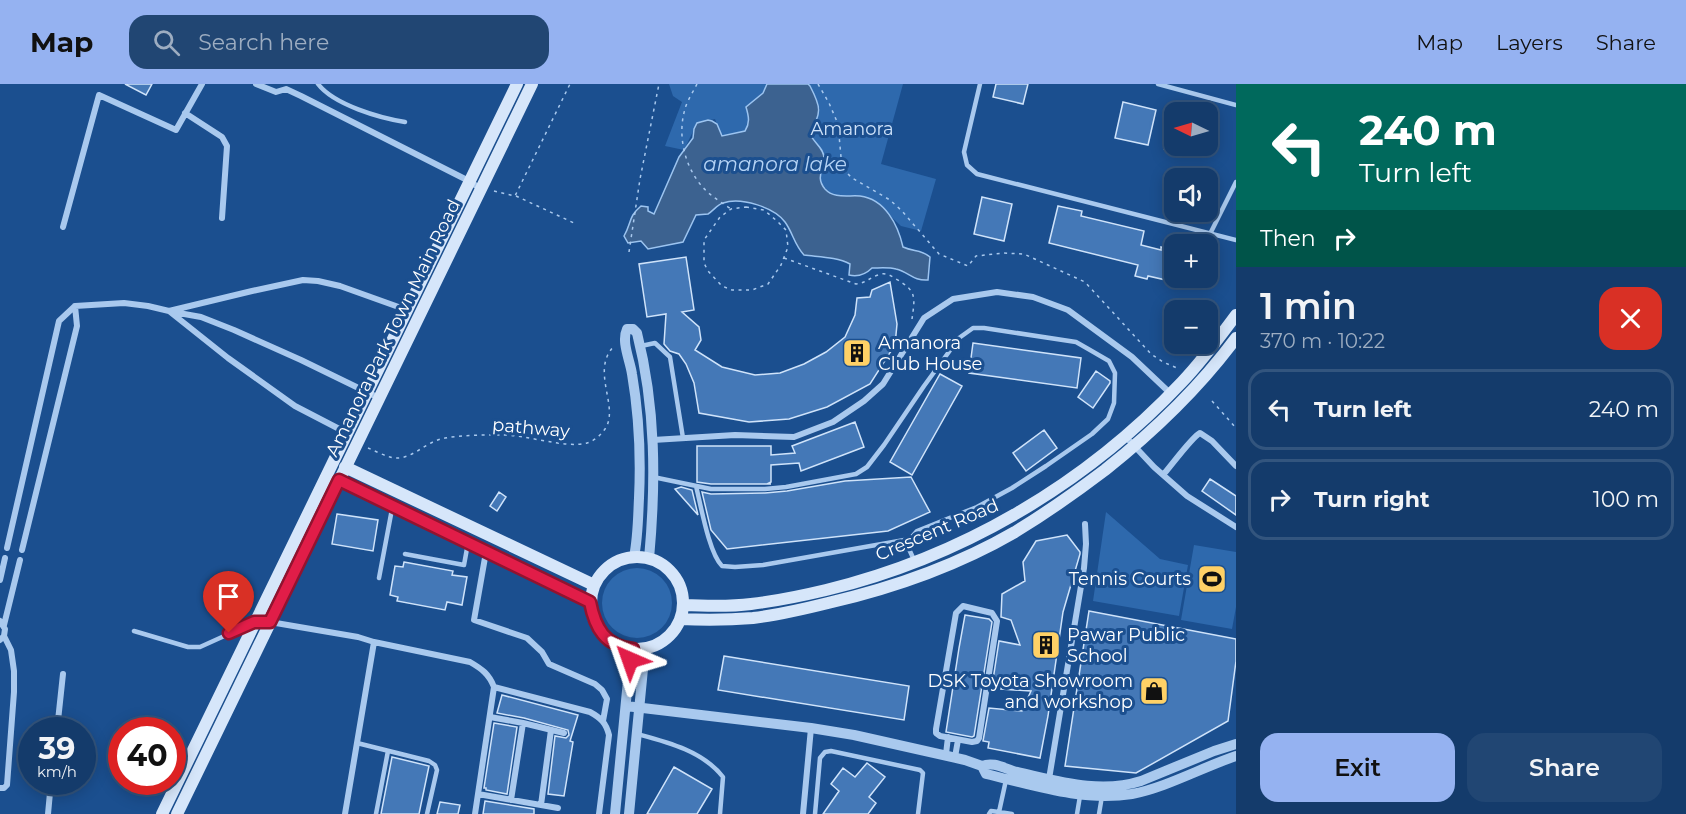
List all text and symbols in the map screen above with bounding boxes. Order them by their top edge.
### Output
search box [129,15,549,69]
text: Map [30,25,93,59]
icon: search [150,26,183,59]
text: Search here [198,29,329,56]
text: Map [1416,30,1463,55]
text: Layers [1496,30,1563,55]
text: Share [1596,30,1656,55]
north arrow [1164,102,1218,156]
map controls [1164,102,1218,354]
text: 240 m [1359,104,1497,156]
icon: left [1260,108,1338,186]
park label: Amanora [810,118,894,140]
water label: amanora lake [703,152,847,176]
text: Turn left [1359,156,1472,189]
button: sound [1164,168,1218,222]
street label: Amanora Park Town Main Road [321,196,465,460]
icon: right [1328,222,1361,255]
text: Then [1260,225,1316,252]
button: + [1164,234,1218,288]
text: 1 min [1260,284,1357,328]
button: close [1599,287,1662,350]
button: − [1164,300,1218,354]
text: 370 m · 10:22 [1260,329,1385,353]
place label: Amanora Club House [878,332,982,375]
building icon: Amanora Club House [841,337,873,369]
icon: left [1263,393,1296,426]
text: Turn left [1314,396,1412,423]
text: 240 m [1589,396,1659,423]
street label: pathway [491,414,571,442]
icon: right [1263,483,1296,516]
text: Turn right [1314,486,1429,513]
text: 100 m [1593,486,1659,513]
street label: Crescent Road [872,494,1002,566]
sports icon: Tennis Courts [1196,563,1228,595]
place label: Tennis Courts [1069,568,1191,590]
pin [203,571,254,633]
icon: arrive [212,580,245,613]
place label: Pawar Public School [1067,624,1185,667]
position arrow [598,628,662,692]
building icon: Pawar Public School [1030,629,1062,661]
place label: DSK Toyota Showroom and workshop [927,670,1133,713]
shop icon: DSK Toyota Showroom and workshop [1138,675,1170,707]
speed limit sign: 40 [108,717,186,795]
text: 39 [39,730,75,767]
button: Exit [1260,733,1455,802]
button: Share [1467,733,1662,802]
text: km/h [37,762,77,781]

